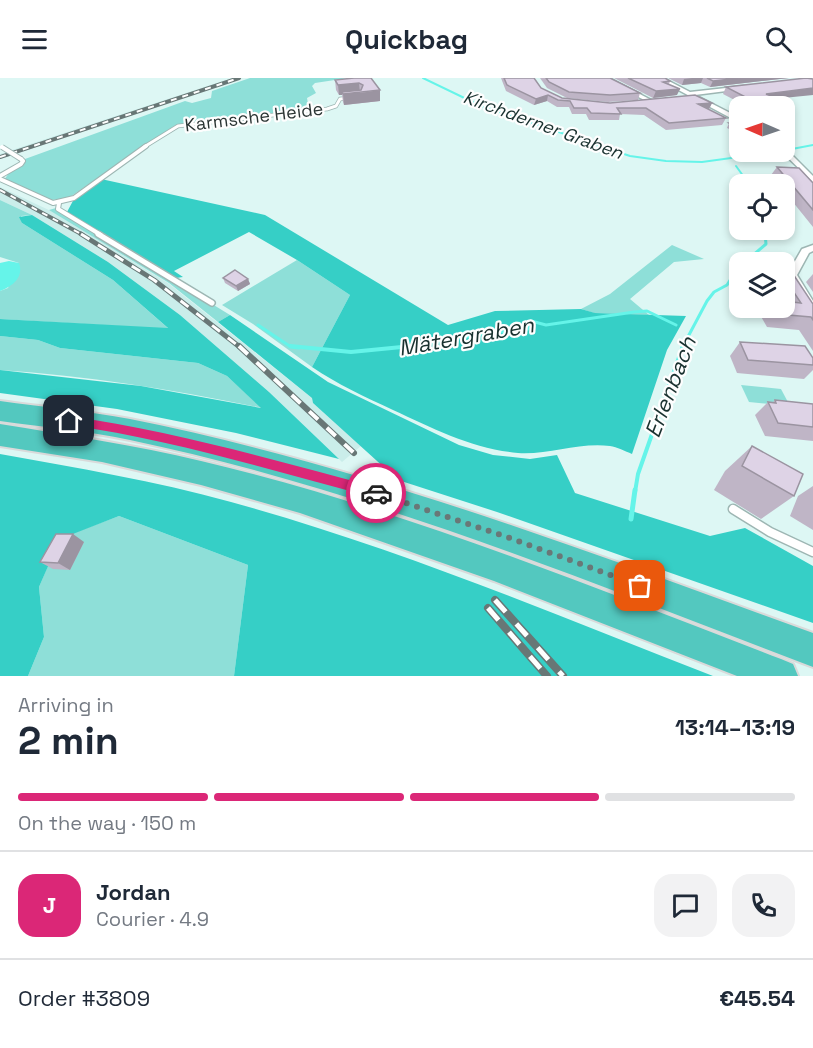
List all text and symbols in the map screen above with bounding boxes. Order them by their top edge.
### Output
text: Quickbag [345,22,468,57]
icon: menu [18,23,51,56]
icon: search [762,23,795,56]
water label: Kirchderner Graben [460,85,627,164]
north arrow [729,96,795,162]
map controls [729,96,795,318]
street label: Karmsche Heide [183,97,324,136]
button: locate [729,174,795,240]
button: layers [729,252,795,318]
water label: Mätergraben [396,310,536,362]
water label: Erlenbach [638,332,702,441]
pin [43,395,94,446]
icon: home [52,404,85,437]
courier [346,463,406,523]
icon: car [360,477,393,510]
pin [614,560,665,611]
icon: bag [623,569,656,602]
text: Arriving in [18,692,114,718]
text: 13:14–13:19 [675,713,795,741]
text: 2 min [18,716,119,765]
text: On the way · 150 m [18,810,196,836]
button: chat [654,874,717,937]
button: phone [732,874,795,937]
text: Jordan [96,878,171,906]
text: J [43,891,56,919]
text: Courier · 4.9 [96,906,209,932]
text: Order #3809 [18,984,150,1012]
text: €45.54 [719,984,795,1012]

